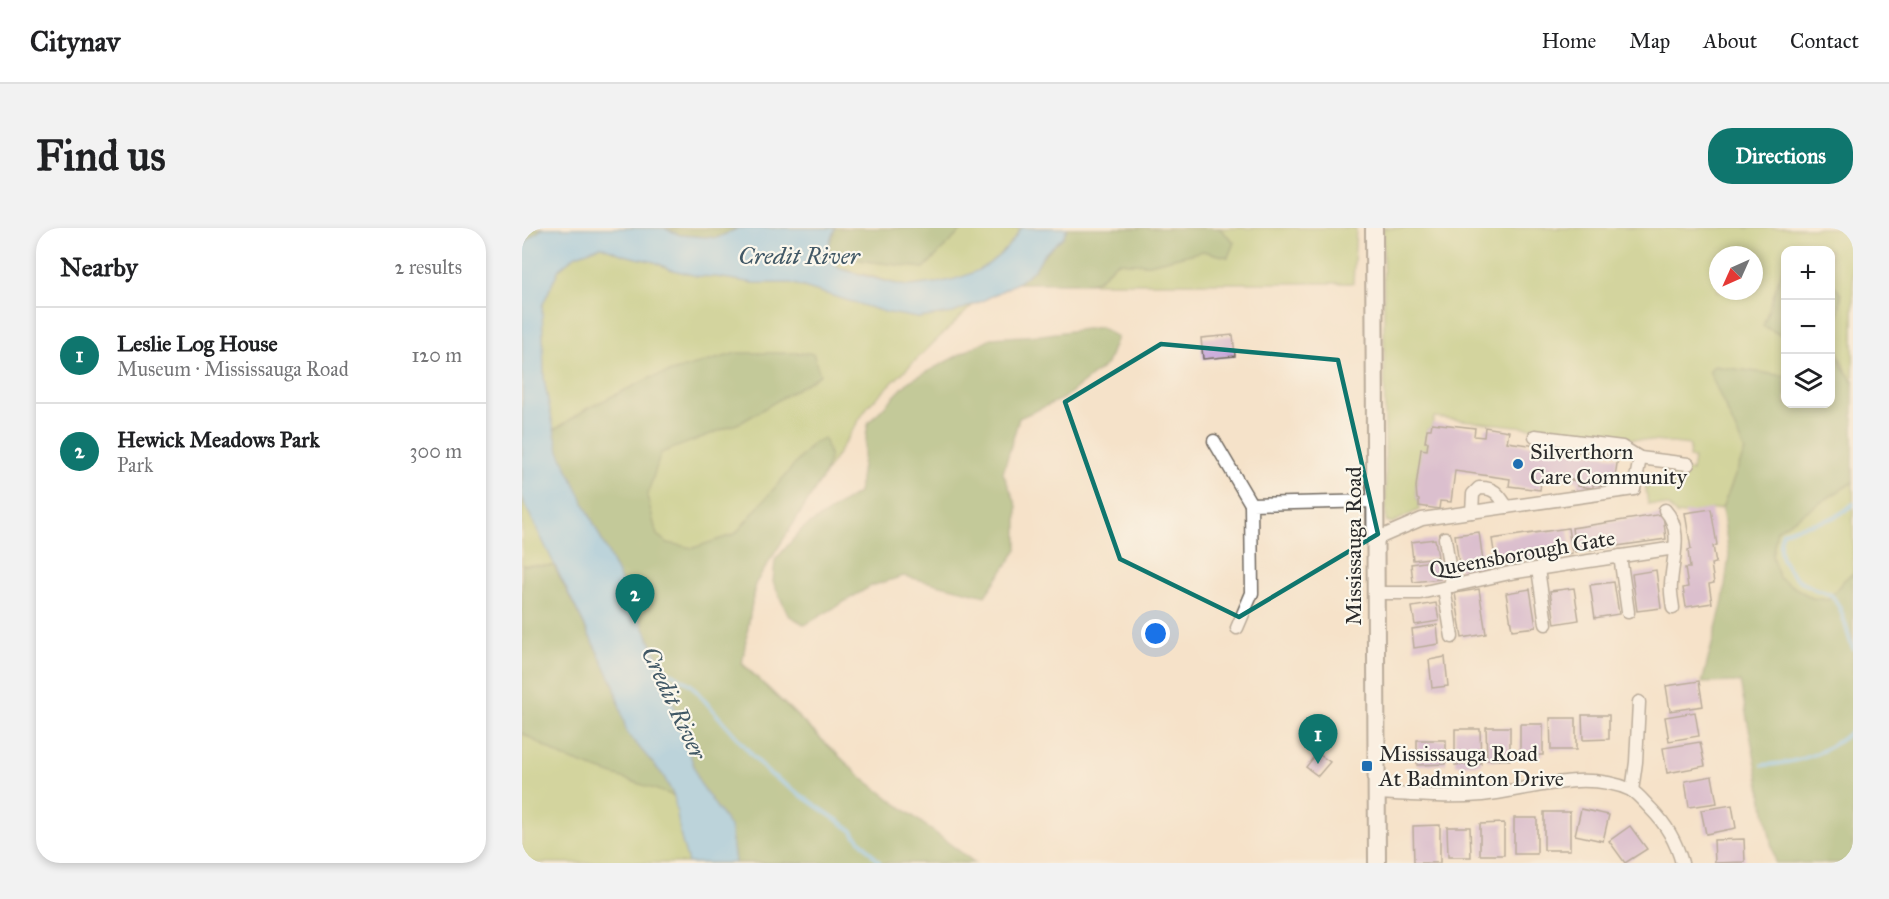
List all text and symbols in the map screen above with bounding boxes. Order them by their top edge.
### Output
text: Citynav [30,24,120,59]
text: Home [1541,28,1596,54]
text: Map [1629,28,1670,54]
text: About [1703,28,1757,54]
text: Contact [1790,28,1859,54]
button: Directions [1708,128,1853,184]
text: Find us [36,130,166,182]
water label: Credit River [738,241,862,271]
north arrow [1709,246,1763,300]
map controls [1781,246,1835,408]
button: + [1781,246,1835,300]
text: Nearby [60,251,138,283]
text: 2 results [394,255,462,279]
button: − [1781,300,1835,354]
text: Leslie Log House [117,330,278,357]
text: 1 [76,343,83,367]
text: 120 m [411,343,462,367]
button: layers [1781,354,1835,408]
text: Museum · Mississauga Road [117,357,349,381]
text: Hewick Meadows Park [117,426,320,453]
place label: Silverthorn Care Community [1530,438,1688,490]
text: 2 [75,439,84,463]
text: 300 m [410,439,462,463]
text: Park [117,453,153,477]
marker: Silverthorn Care Community [1511,457,1525,471]
street label: Mississauga Road [1340,466,1367,626]
street label: Queensborough Gate [1427,524,1617,583]
pin: 2 [616,574,654,624]
your location [1141,619,1170,648]
water label: Credit River [635,642,714,766]
pin: 1 [1298,714,1338,764]
place label: Mississauga Road At Badminton Drive [1378,740,1564,792]
marker: Mississauga Road At Badminton Drive [1360,759,1374,773]

